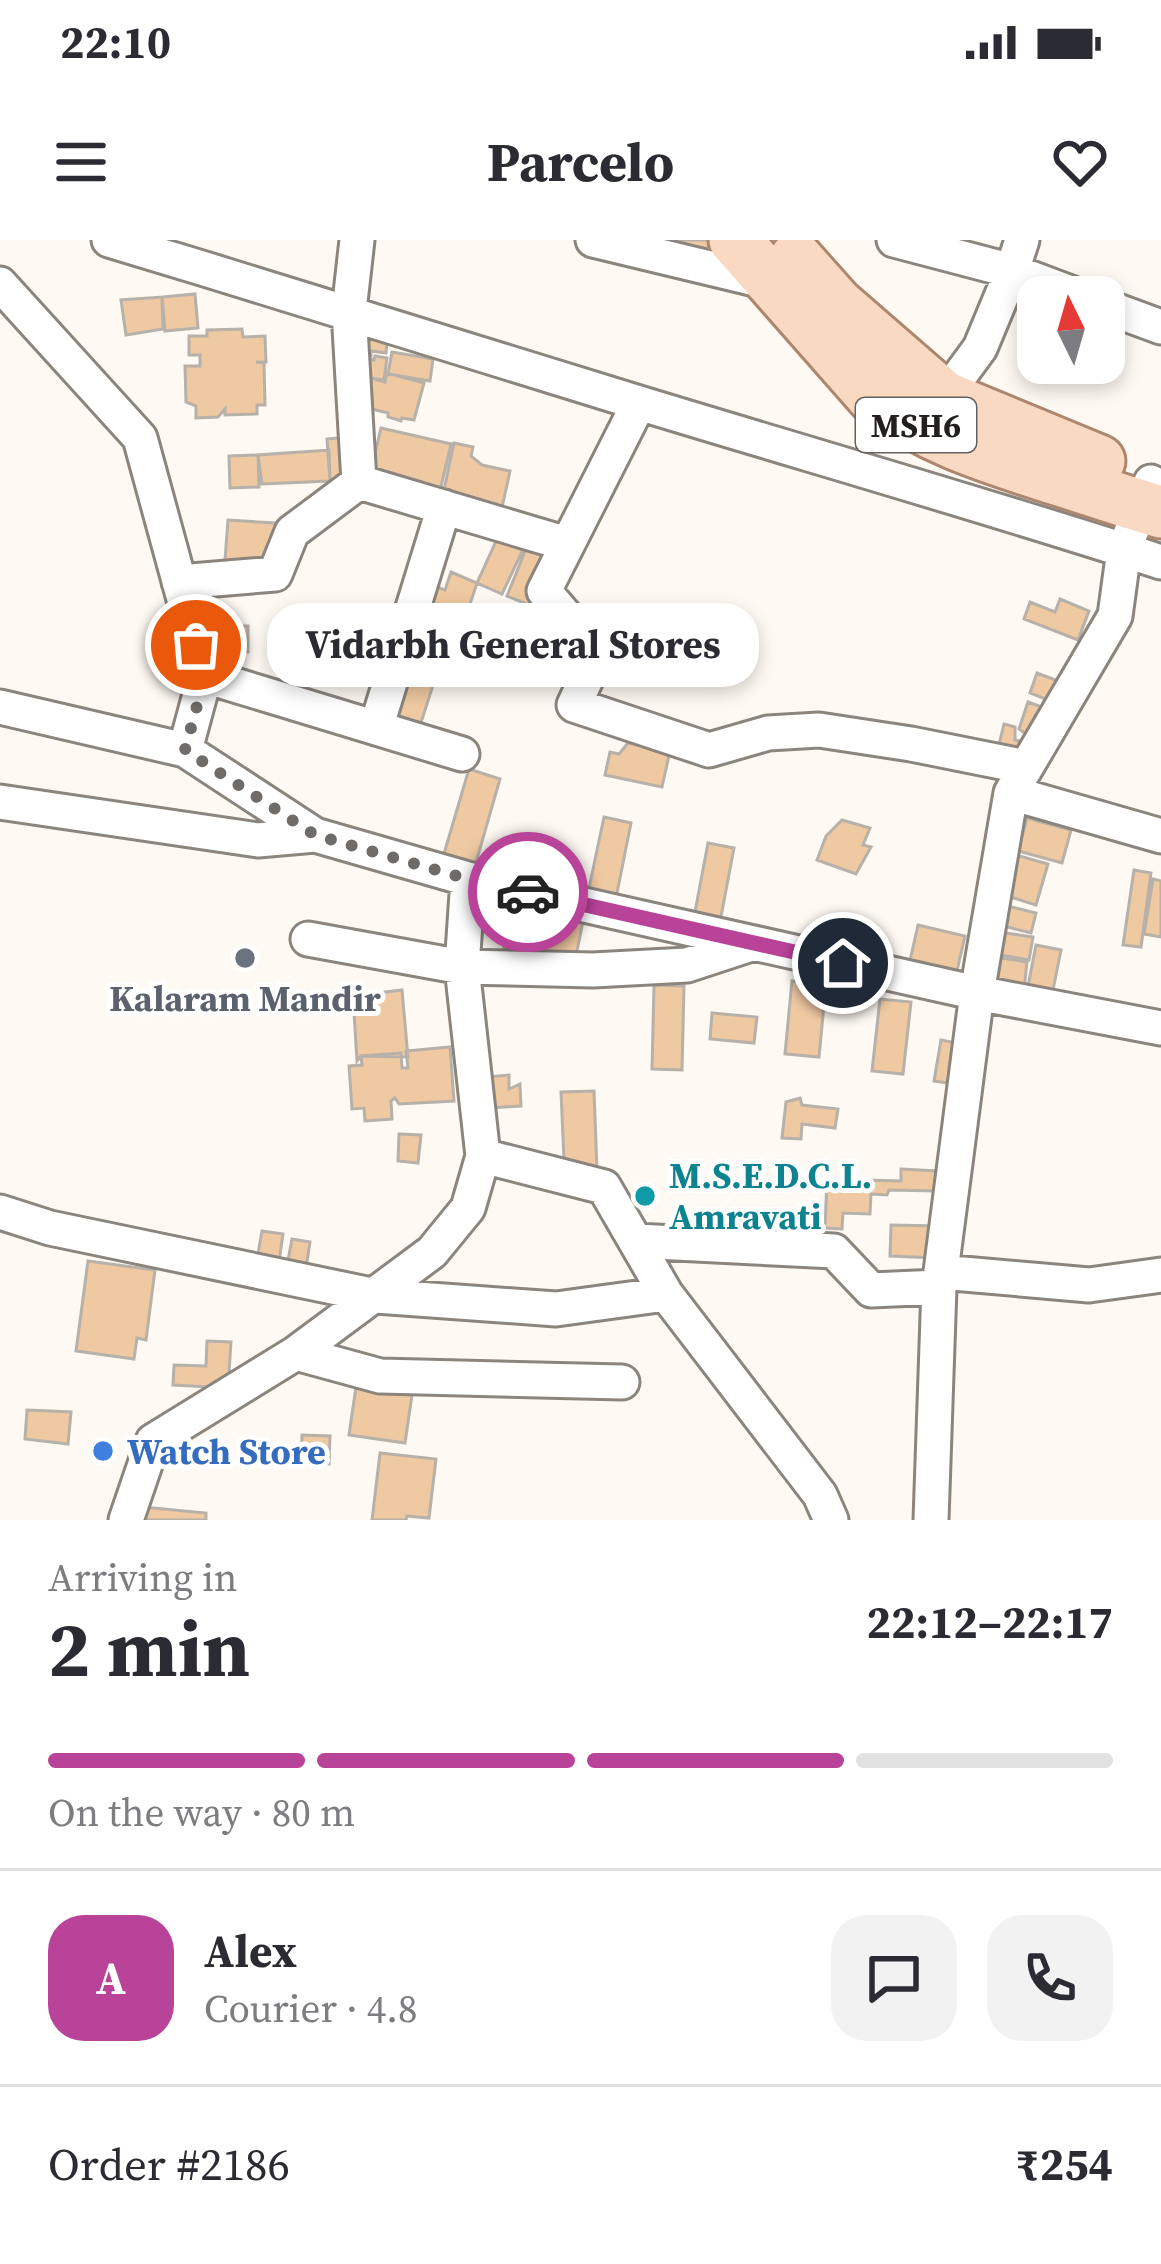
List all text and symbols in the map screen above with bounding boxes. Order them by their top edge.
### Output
text: 22:10 [60,11,171,73]
text: Parcelo [487,125,674,199]
icon: menu [48,129,114,195]
icon: heart [1047,129,1113,195]
north arrow [1017,276,1125,384]
map controls [1017,276,1125,384]
road number: MSH6 [856,398,976,452]
pin [145,594,247,696]
callout: Vidarbh General Stores [268,603,760,687]
icon: bag [163,612,229,678]
text: Vidarbh General Stores [305,618,721,671]
courier [468,832,588,952]
icon: car [495,859,561,925]
pin [792,912,894,1014]
icon: home [810,930,876,996]
marker: Kalaram Mandir [232,945,258,971]
place label: Kalaram Mandir [109,974,381,1023]
place label: M.S.E.D.C.L. Amravati [669,1151,872,1241]
marker: M.S.E.D.C.L. Amravati [632,1183,658,1209]
place label: Watch Store [127,1427,326,1476]
marker: Watch Store [90,1438,116,1464]
text: Arriving in [48,1551,237,1604]
text: 22:12–22:17 [867,1591,1113,1653]
text: 2 min [48,1595,250,1702]
text: On the way · 80 m [48,1786,355,1839]
button: chat [831,1915,957,2041]
button: phone [987,1915,1113,2041]
text: Alex [204,1920,297,1982]
text: A [96,1947,126,2009]
text: Courier · 4.8 [204,1982,417,2035]
text: Order #2186 [48,2133,290,2195]
text: ₹254 [1015,2133,1113,2195]

